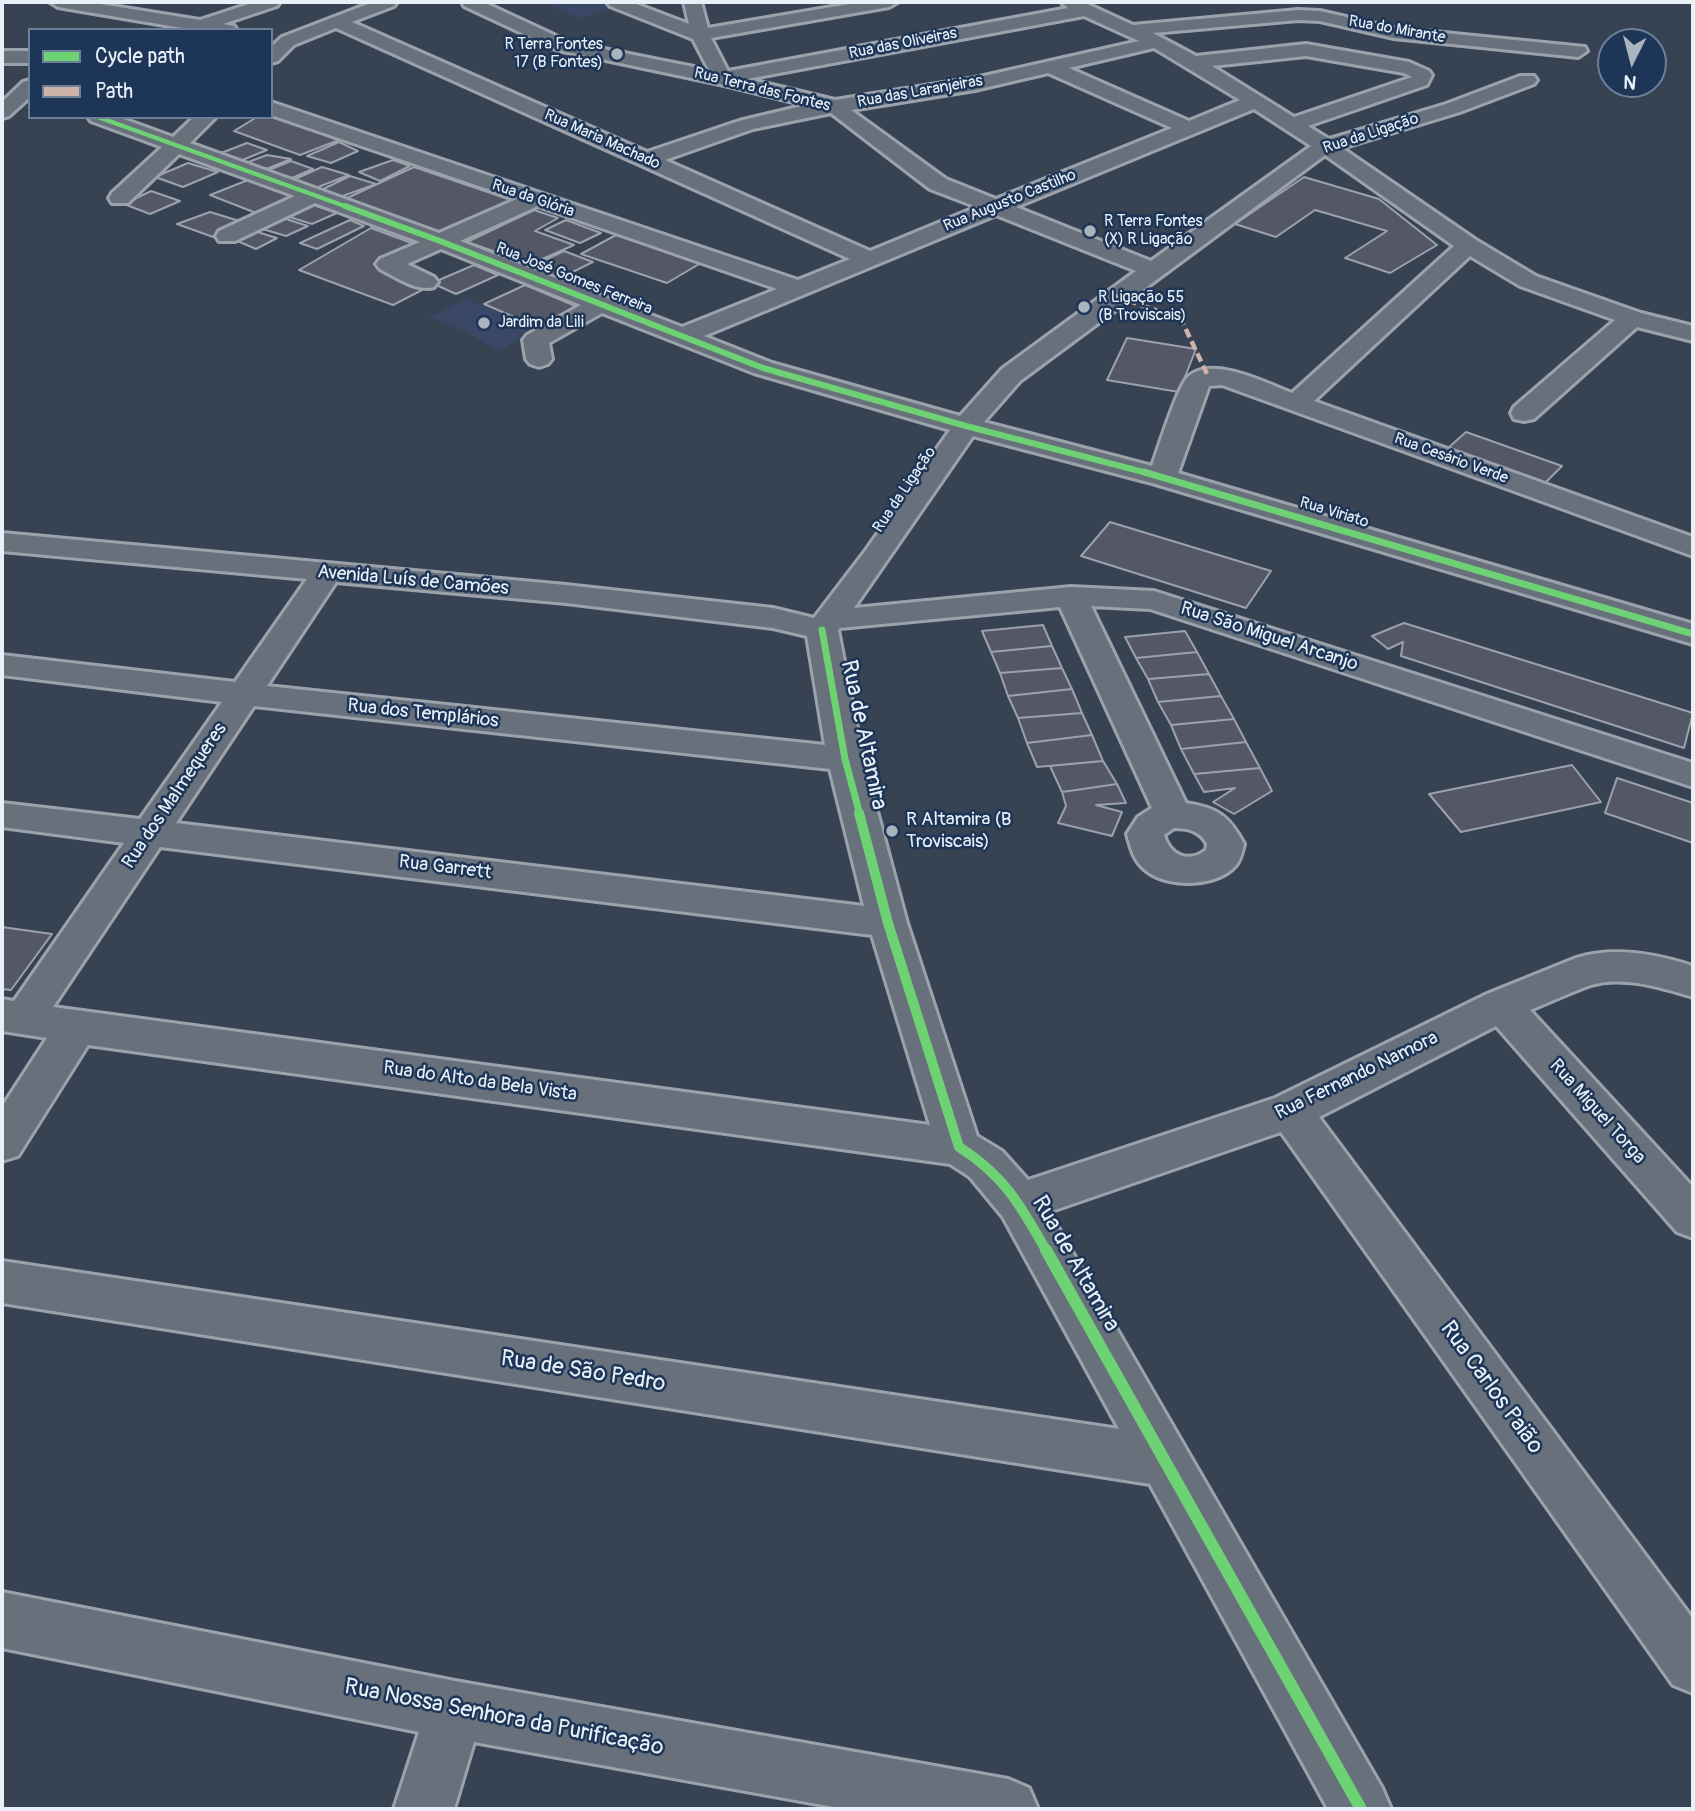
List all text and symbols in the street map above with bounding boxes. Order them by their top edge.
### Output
street label: Rua do Mirante [1347,12,1447,48]
street label: Rua das Oliveiras [847,24,959,64]
legend [28,28,273,119]
north arrow [1597,28,1667,98]
place label: R Terra Fontes 17 (B Fontes) [504,35,603,73]
text: Cycle path [95,43,185,70]
marker: R Terra Fontes 17 (B Fontes) [609,46,625,62]
street label: Rua Terra das Fontes [692,64,832,116]
text: N [1622,69,1638,95]
street label: Rua das Laranjeiras [856,72,984,112]
text: Path [95,78,133,105]
street label: Rua Maria Machado [541,106,663,174]
street label: Rua da Ligação [1321,110,1421,158]
street label: Rua Augusto Castilho [941,166,1079,236]
street label: Rua da Glória [489,176,577,222]
place label: R Terra Fontes (X) R Ligação [1104,212,1203,250]
marker: R Terra Fontes (X) R Ligação [1082,223,1098,239]
street label: Rua José Gomes Ferreira [493,239,655,319]
place label: R Ligação 55 (B Troviscais) [1098,288,1186,326]
marker: R Ligação 55 (B Troviscais) [1076,299,1092,315]
place label: Jardim da Lili [498,313,584,333]
marker: Jardim da Lili [476,315,492,331]
street label: Rua Cesário Verde [1391,429,1511,489]
street label: Rua da Ligação [869,443,941,537]
street label: Rua Viriato [1297,493,1371,533]
street label: Avenida Luís de Camões [316,561,510,601]
street label: Rua São Miguel Arcanjo [1177,598,1361,676]
street label: Rua de Altamira [834,658,892,812]
street label: Rua dos Templários [346,695,500,733]
street label: Rua dos Malmequeres [118,719,232,873]
place label: R Altamira (B Troviscais) [906,809,1012,853]
marker: R Altamira (B Troviscais) [884,823,900,839]
street label: Rua Garrett [398,851,492,885]
street label: Rua Fernando Namora [1272,1027,1442,1125]
street label: Rua Miguel Torga [1544,1055,1650,1169]
street label: Rua do Alto da Bela Vista [382,1057,578,1107]
street label: Rua de Altamira [1025,1191,1125,1337]
street label: Rua Carlos Paião [1434,1316,1548,1460]
street label: Rua de São Pedro [499,1345,667,1399]
street label: Rua Nossa Senhora da Purificação [342,1673,666,1763]

